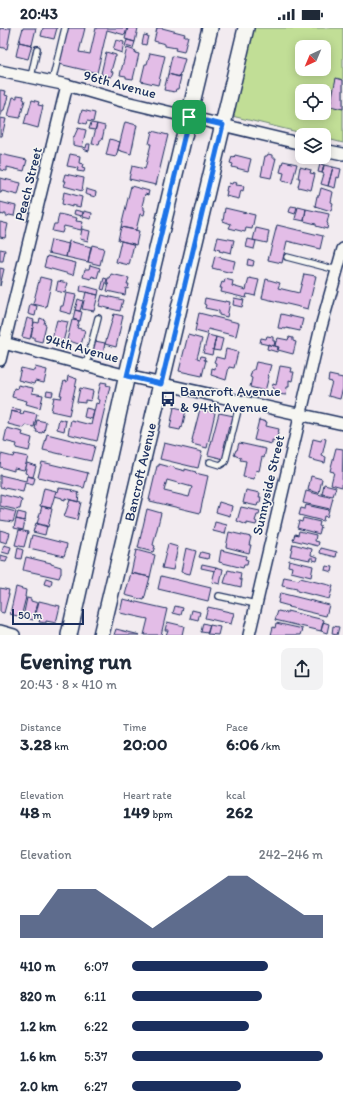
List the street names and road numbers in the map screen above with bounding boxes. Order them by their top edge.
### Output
street label: 96th Avenue [82,67,158,102]
street label: Peach Street [11,146,46,223]
street label: 94th Avenue [43,330,121,367]
street label: Bancroft Avenue [121,421,160,523]
street label: Sunnyside Street [249,433,288,537]

